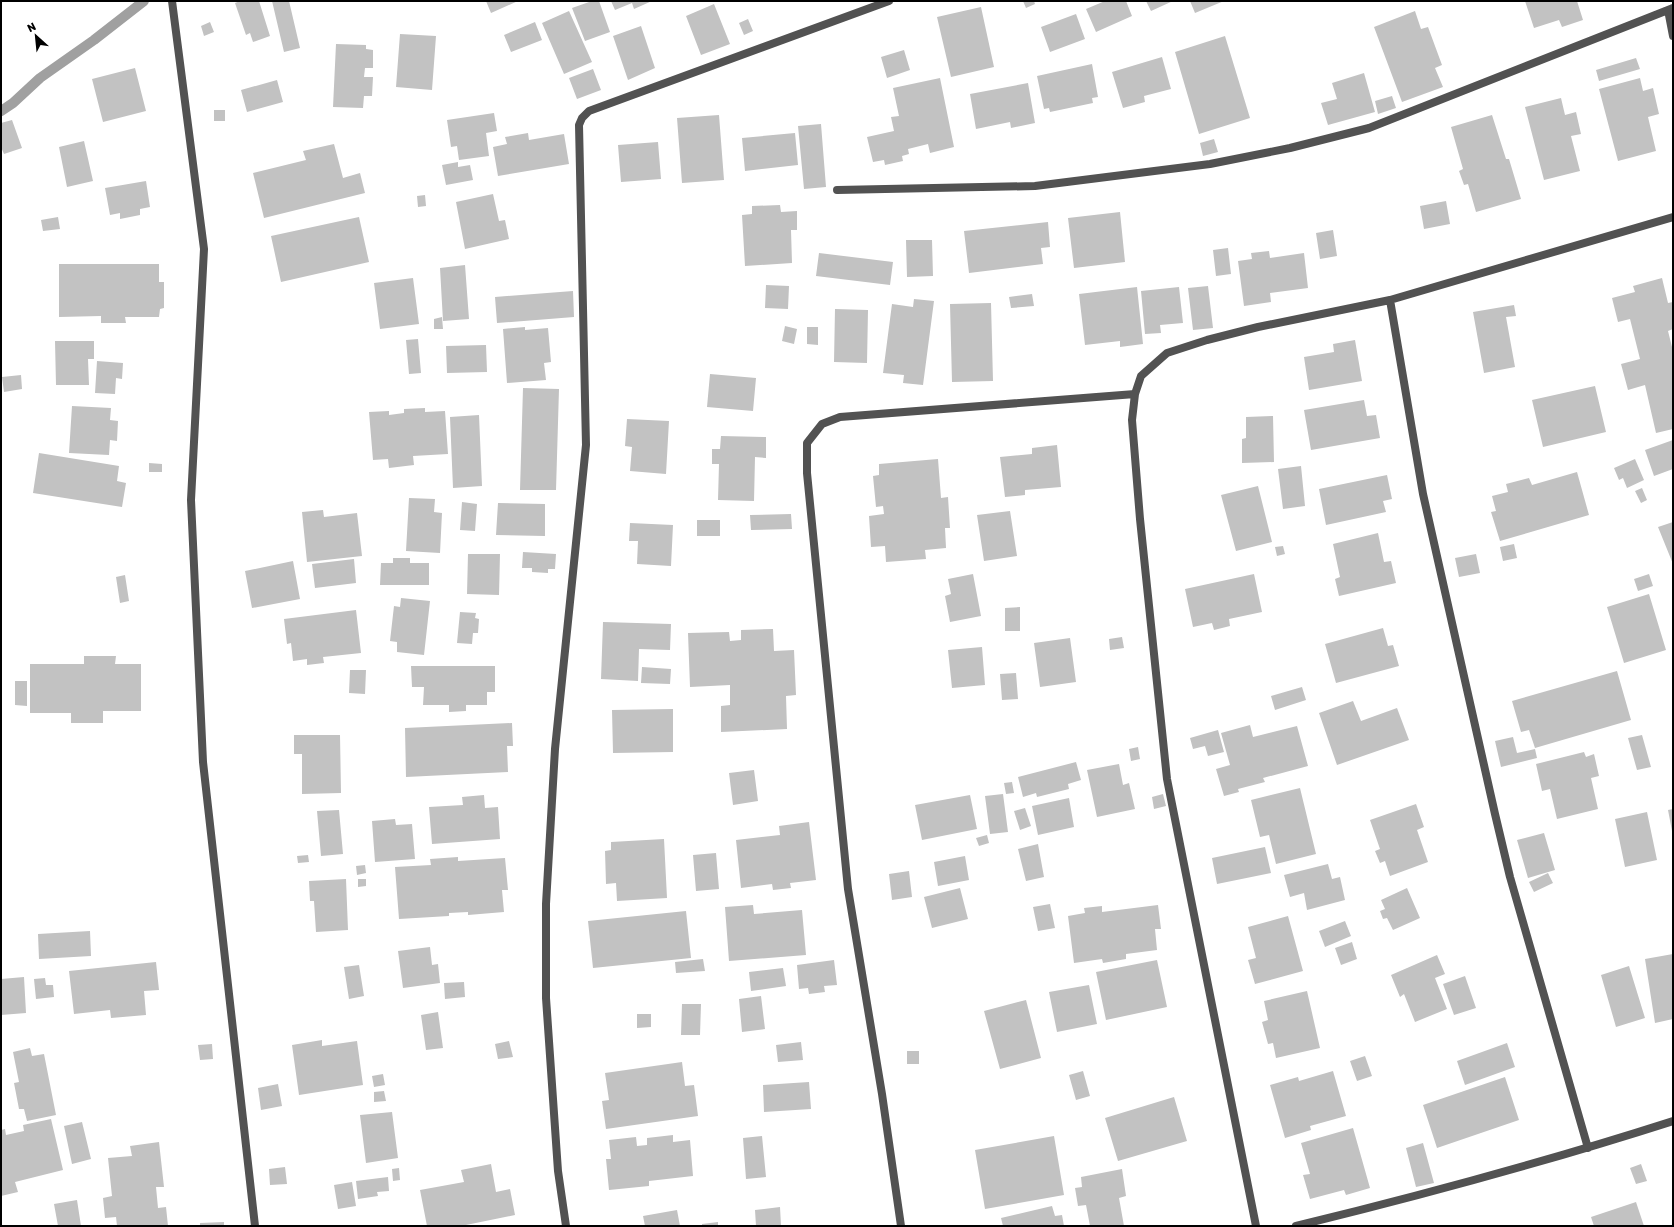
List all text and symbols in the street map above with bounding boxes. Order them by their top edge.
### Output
north arrow [16,16,56,56]
text: N [25,20,38,35]

